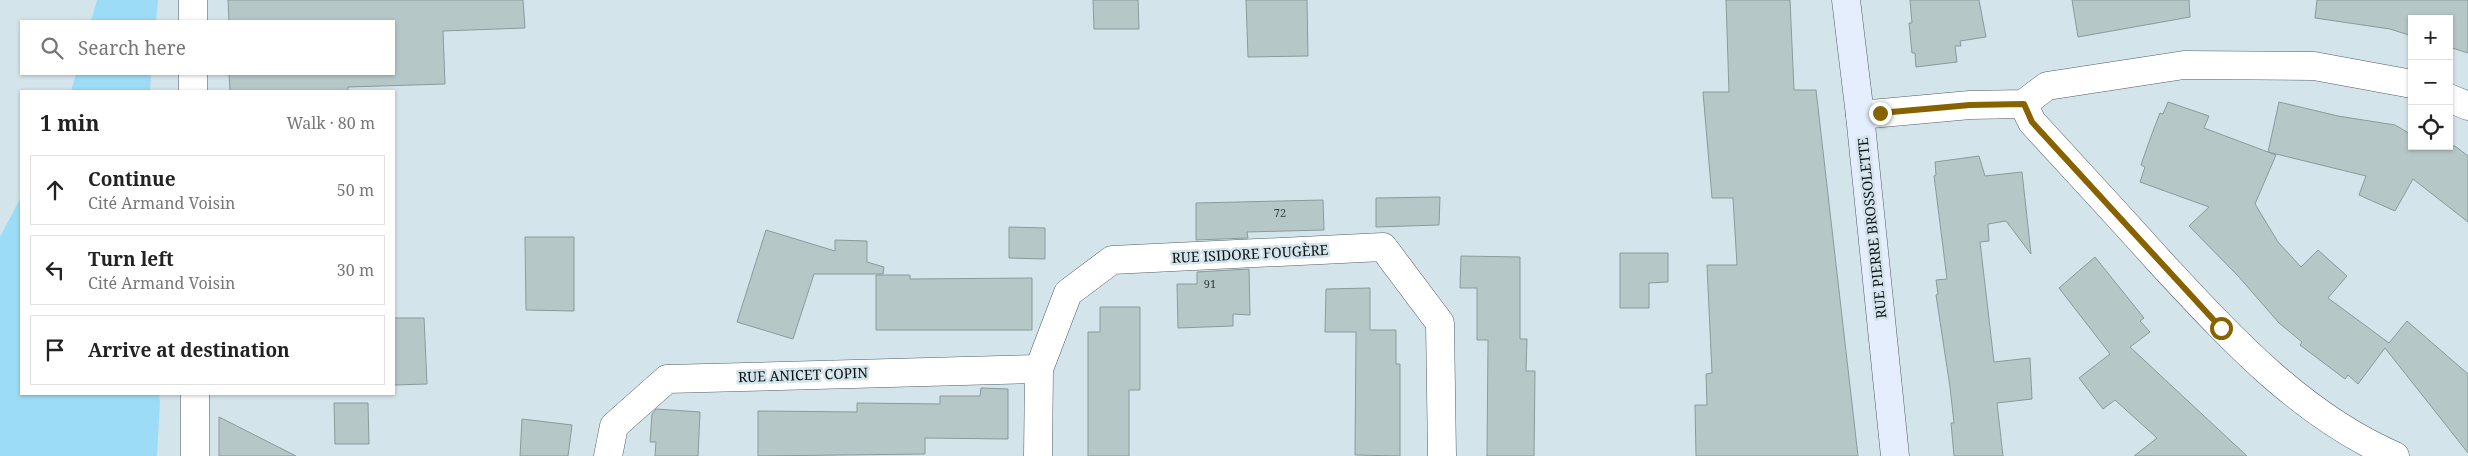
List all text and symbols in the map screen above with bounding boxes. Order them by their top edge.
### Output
map controls [2408,15,2453,150]
button: + [2408,15,2453,60]
search box [20,20,395,75]
icon: search [38,34,66,62]
text: Search here [78,35,186,61]
button: − [2408,60,2453,105]
route end [1869,102,1892,125]
button: locate [2408,105,2453,150]
text: 1 min [40,109,99,137]
text: Walk · 80 m [287,112,375,134]
street label: RUE PIERRE BROSSOLETTE [1853,136,1890,319]
text: Continue [88,166,176,192]
icon: ahead [41,176,69,204]
text: 50 m [337,179,374,201]
text: Cité Armand Voisin [88,192,235,214]
house number: 72 [1274,205,1286,220]
street label: RUE ISIDORE FOUGÈRE [1171,240,1329,267]
text: Turn left [88,246,174,272]
icon: left [41,256,69,284]
text: 30 m [337,259,374,281]
text: Cité Armand Voisin [88,272,235,294]
house number: 91 [1204,276,1216,291]
route start [2210,317,2233,340]
icon: arrive [41,336,69,364]
text: Arrive at destination [88,337,290,363]
street label: RUE ANICET COPIN [738,363,869,386]

